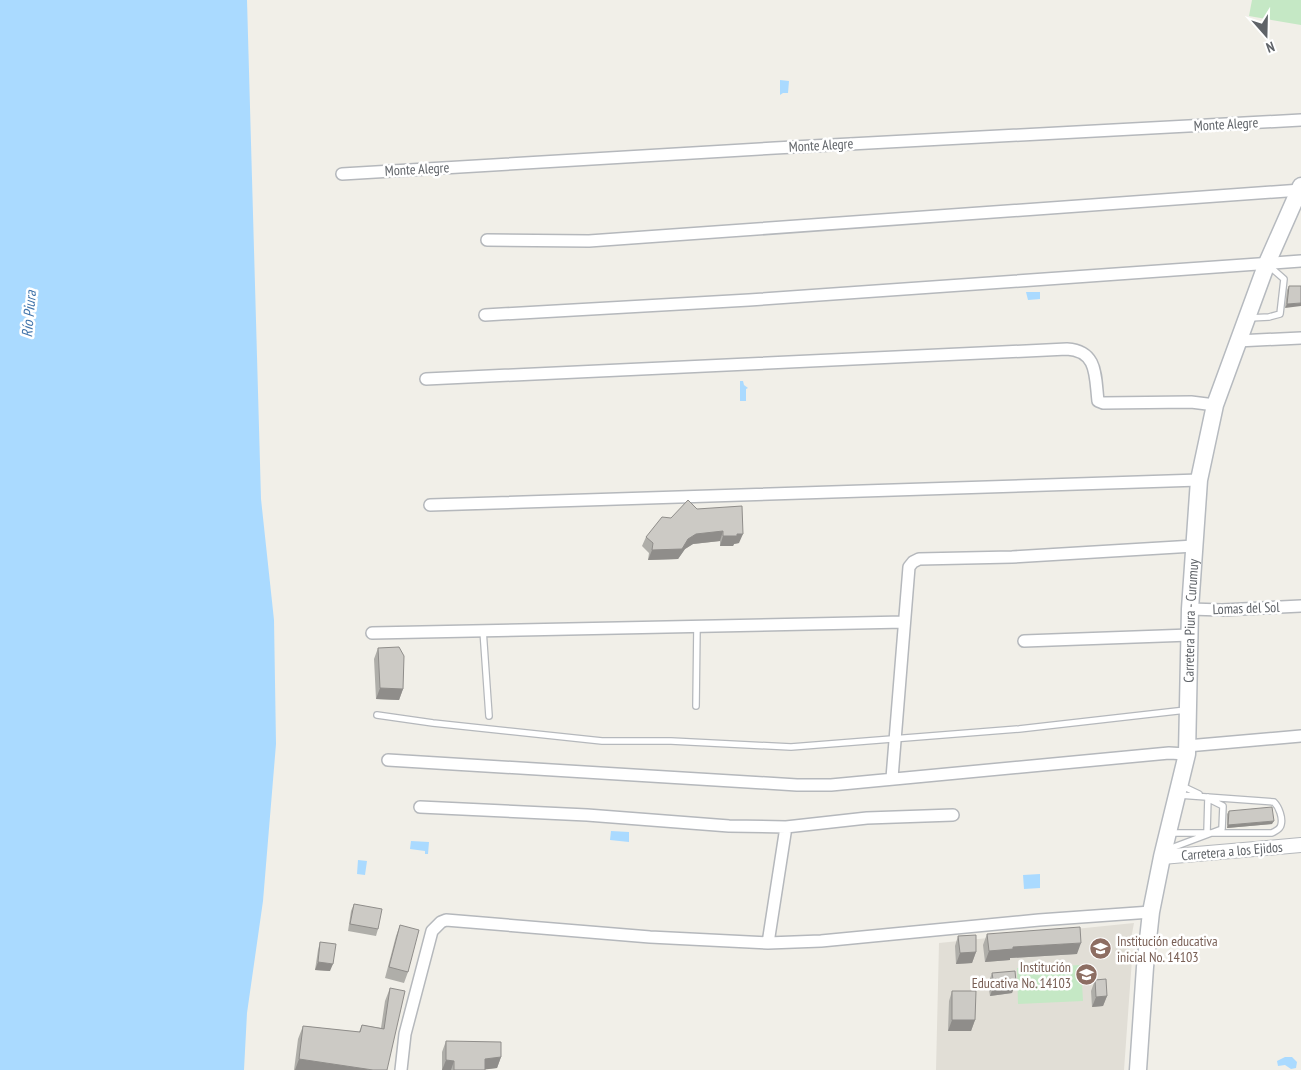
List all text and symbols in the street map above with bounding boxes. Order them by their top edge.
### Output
north arrow [1241,10,1291,60]
text: N [1264,37,1277,57]
street label: Monte Alegre [1193,113,1259,135]
street label: Monte Alegre [788,134,854,156]
street label: Monte Alegre [384,158,450,180]
water label: Río Piura [17,289,40,338]
street label: Carretera Piura - Curumuy [1179,558,1203,683]
street label: Lomas del Sol [1212,598,1281,618]
street label: Carretera a los Ejidos [1181,838,1284,864]
place label: Institución educativa inicial No. 14103 [1117,932,1218,966]
school or university icon: Institución educativa inicial No. 14103 [1089,937,1113,961]
place label: Institución Educativa No. 14103 [972,958,1071,992]
school or university icon: Institución Educativa No. 14103 [1075,963,1099,987]

